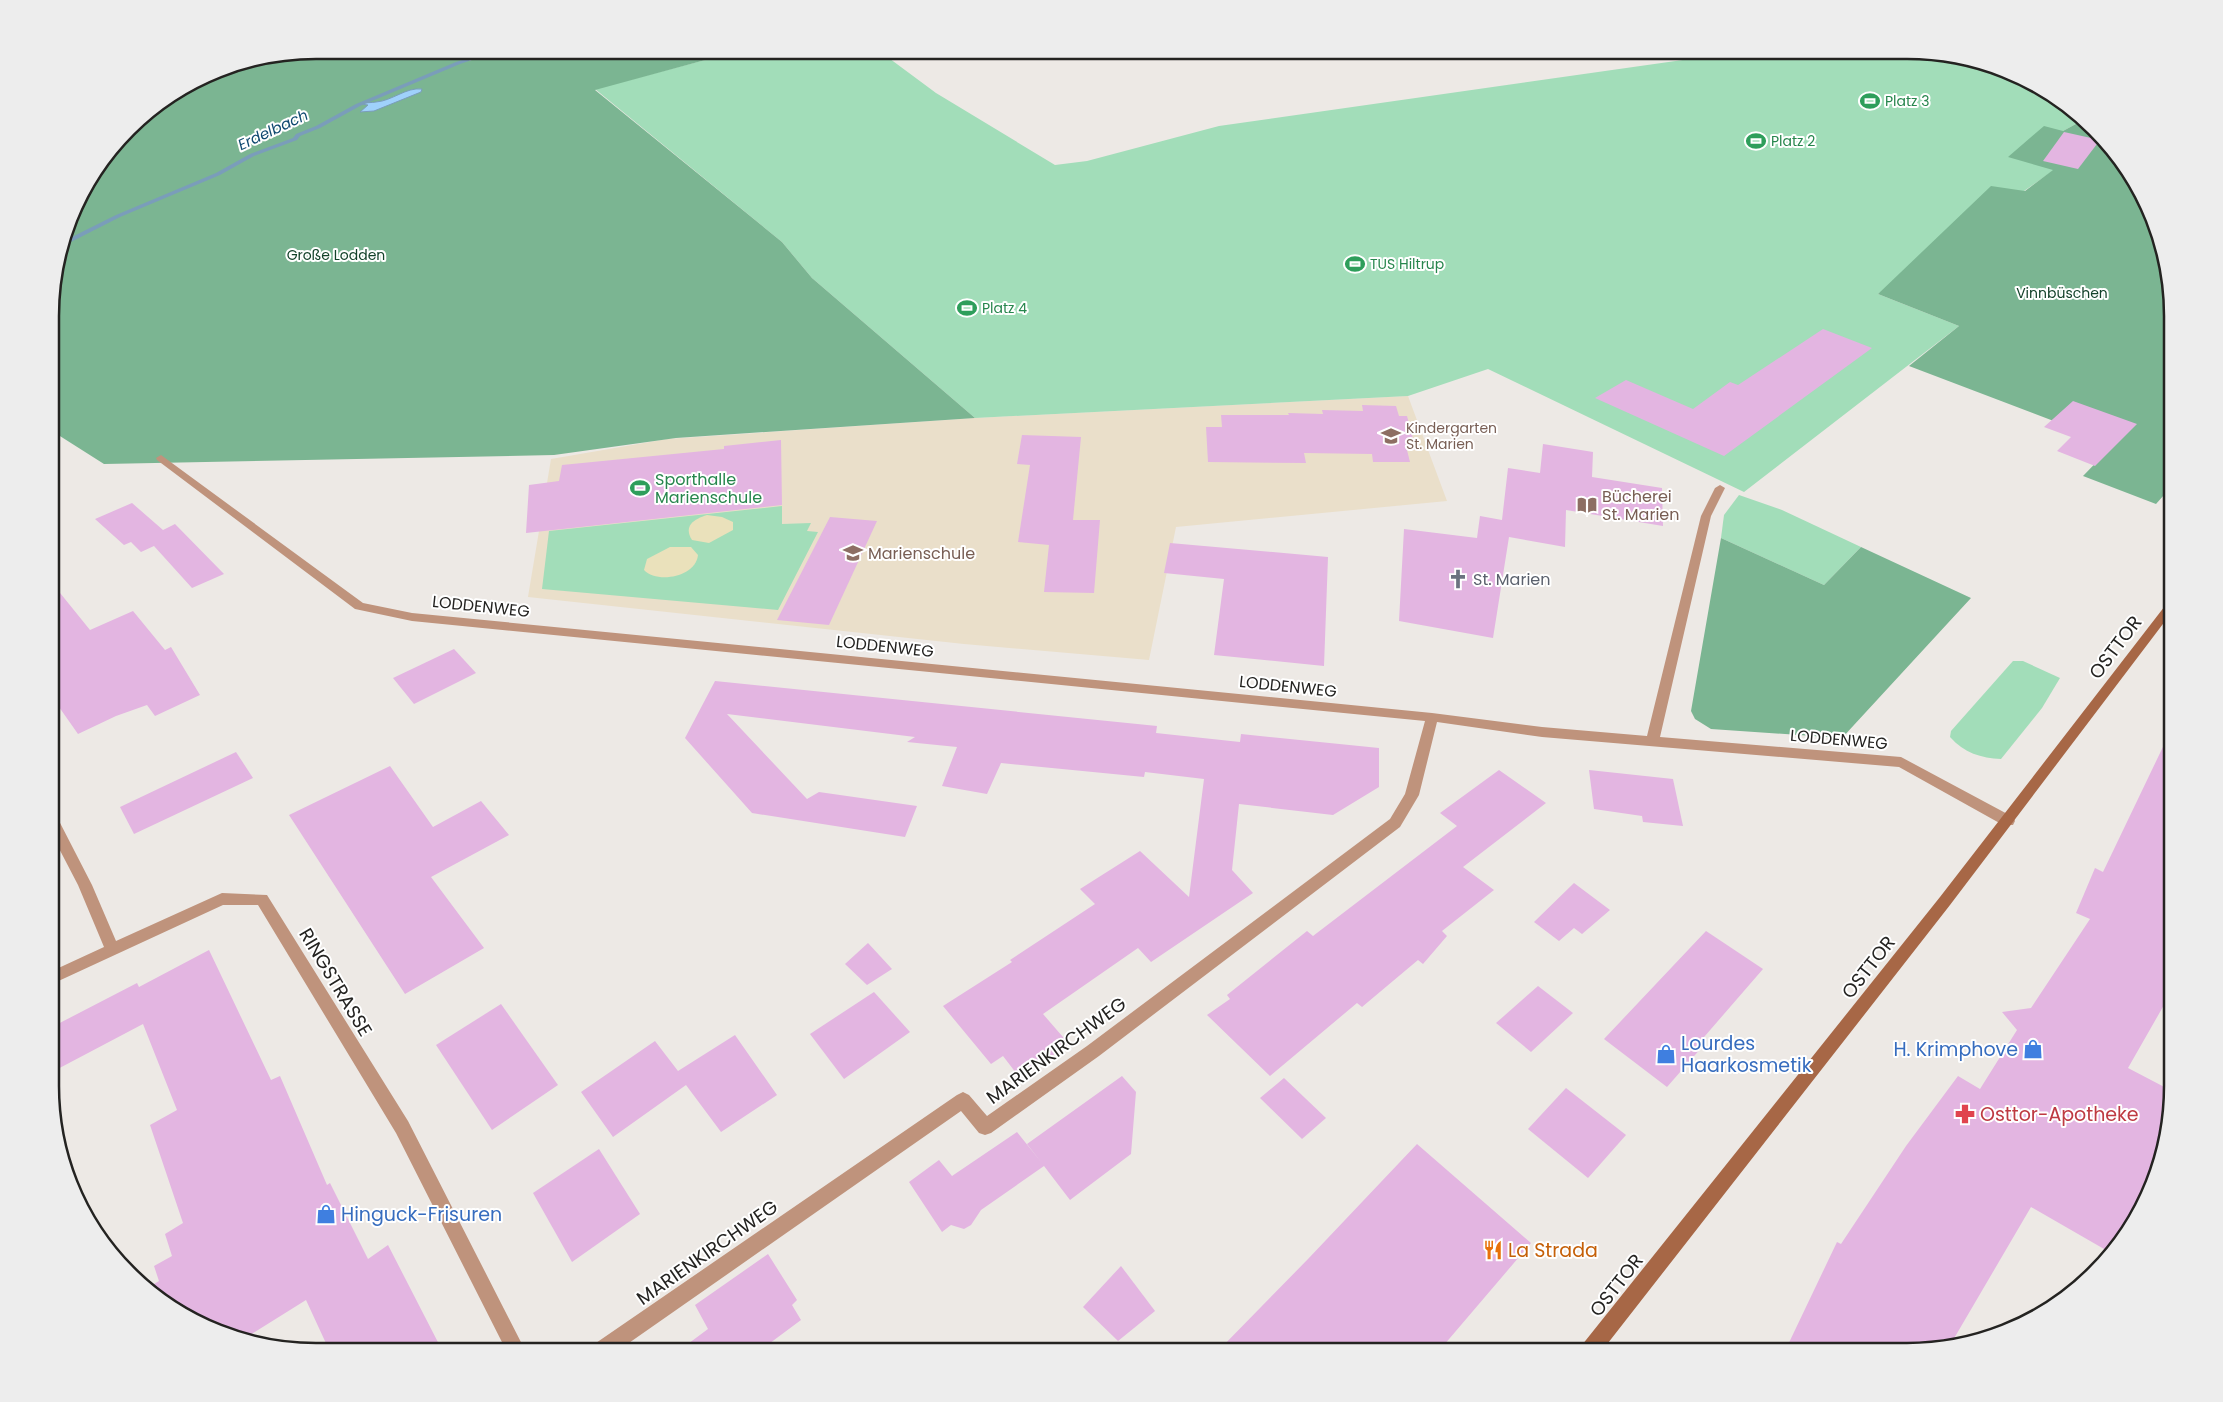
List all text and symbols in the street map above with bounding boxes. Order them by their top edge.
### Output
sports icon: Platz 3 [1859,90,1881,112]
place label: Platz 3 [1885,91,1929,111]
water label: Erdelbach [234,104,311,155]
sports icon: Platz 2 [1745,130,1767,152]
place label: Platz 2 [1771,131,1815,151]
park label: Große Lodden [287,245,385,265]
sports icon: TUS Hiltrup [1344,253,1366,275]
place label: TUS Hiltrup [1370,254,1444,274]
park label: Vinnbüschen [2016,283,2108,303]
sports icon: Platz 4 [956,297,978,319]
place label: Platz 4 [982,298,1027,318]
place label: Kindergarten St. Marien [1406,418,1497,454]
school or university icon: Kindergarten St. Marien [1380,425,1402,447]
place label: Sporthalle Marienschule [655,468,762,509]
sports icon: Sporthalle Marienschule [629,477,651,499]
place label: Bücherei St. Marien [1602,485,1680,526]
library icon: Bücherei St. Marien [1576,494,1598,516]
school or university icon: Marienschule [842,542,864,564]
place label: Marienschule [868,542,975,565]
church icon: St. Marien [1447,568,1469,590]
place label: St. Marien [1473,568,1551,591]
street label: LODDENWEG [431,590,531,623]
street label: OSTTOR [2083,610,2148,685]
street label: LODDENWEG [835,630,935,663]
street label: LODDENWEG [1238,670,1338,703]
street label: LODDENWEG [1789,724,1889,755]
street label: RINGSTRASSE [293,923,379,1042]
street label: OSTTOR [1835,930,1902,1004]
street label: MARIENKIRCHWEG [981,990,1132,1110]
place label: Lourdes Haarkosmetik [1681,1030,1812,1079]
place label: H. Krimphove [1893,1036,2018,1063]
shop icon: H. Krimphove [2022,1038,2044,1060]
shop icon: Lourdes Haarkosmetik [1655,1043,1677,1065]
place label: Osttor-Apotheke [1980,1101,2139,1128]
pharmacy icon: Osttor-Apotheke [1954,1103,1976,1125]
street label: MARIENKIRCHWEG [631,1193,783,1311]
place label: Hinguck-Frisuren [341,1201,502,1228]
shop icon: Hinguck-Frisuren [315,1203,337,1225]
place label: La Strada [1508,1237,1598,1264]
restaurant icon: La Strada [1482,1239,1504,1261]
street label: OSTTOR [1583,1248,1650,1322]

